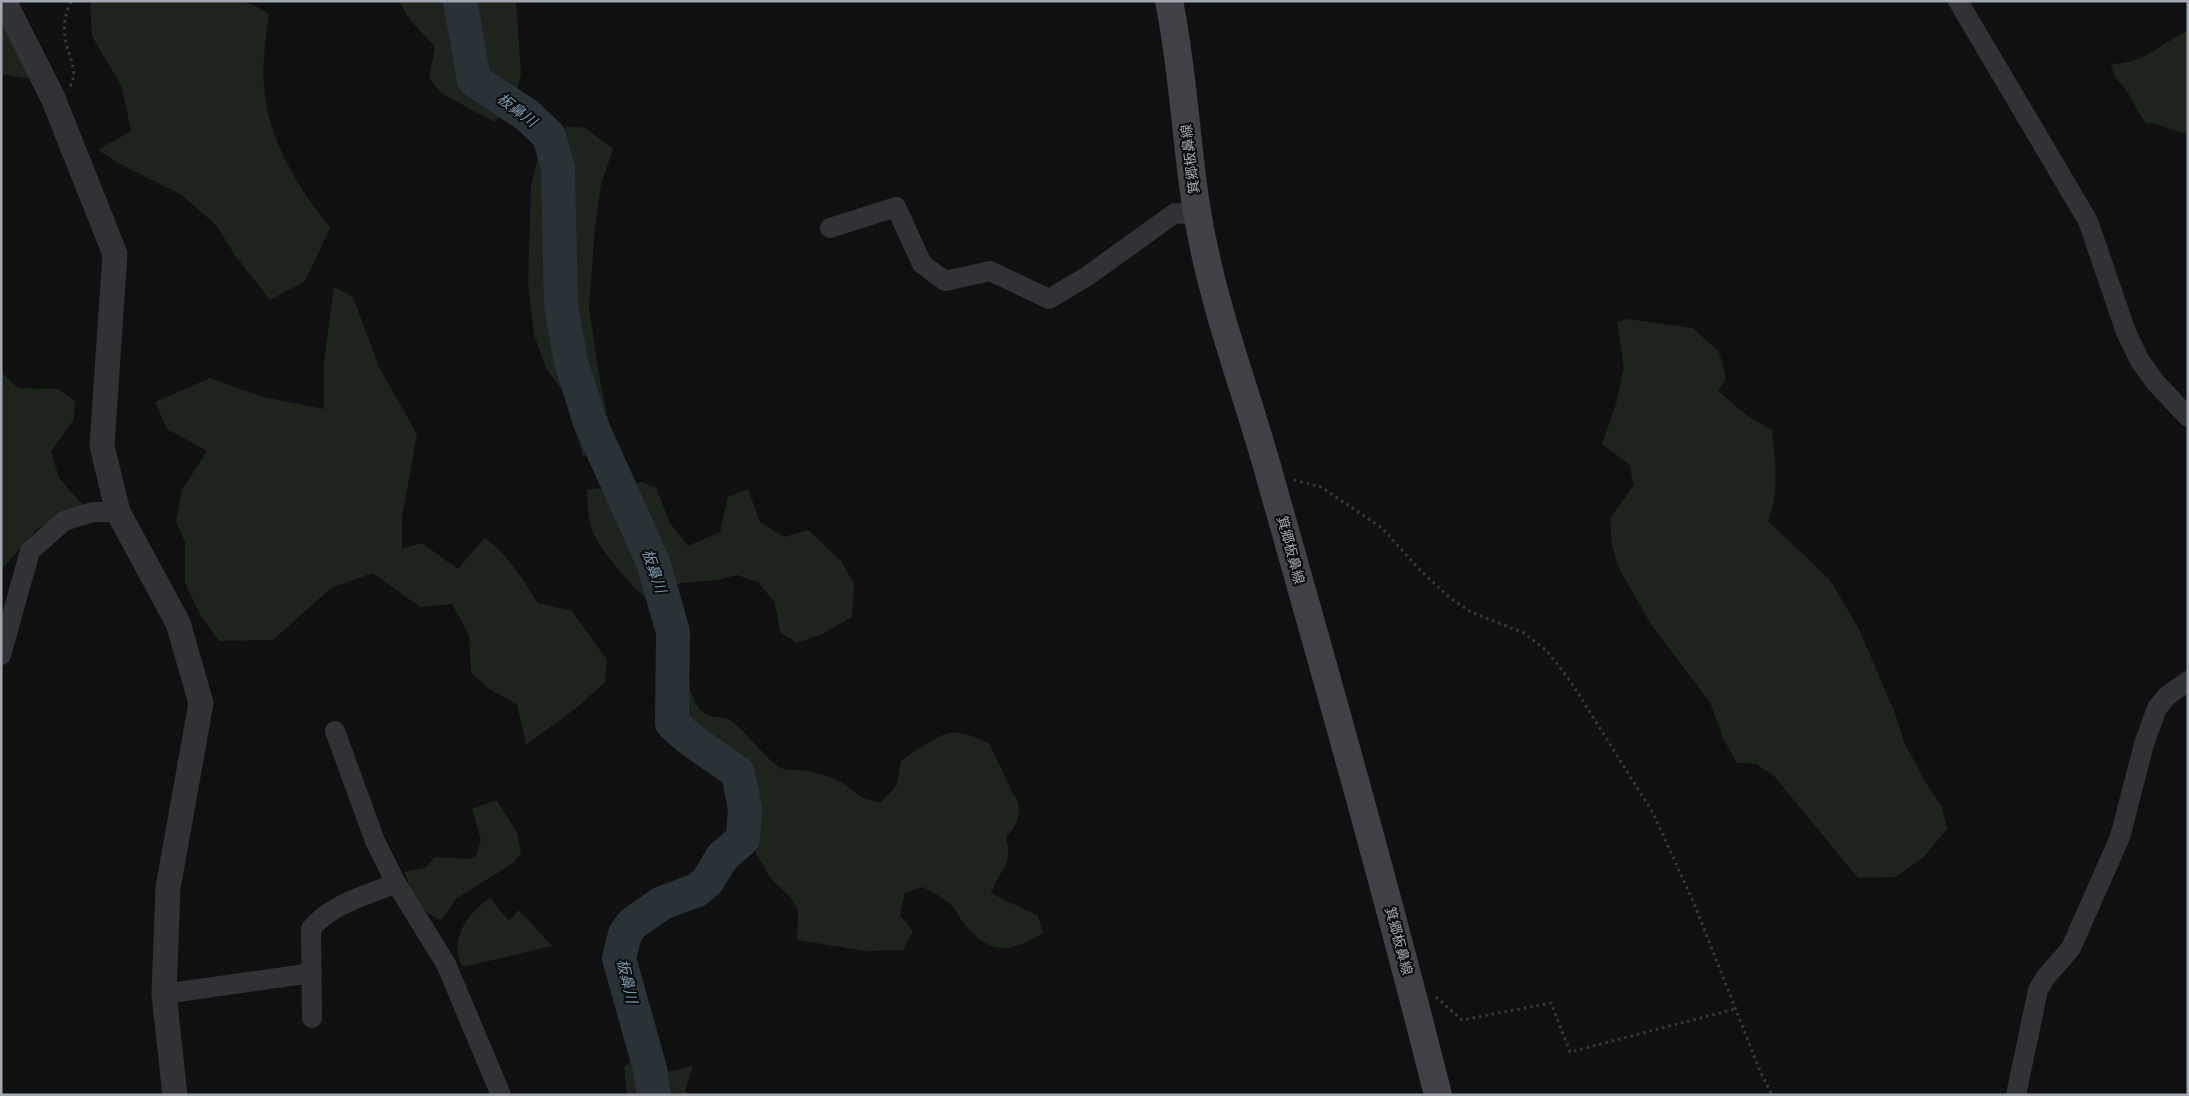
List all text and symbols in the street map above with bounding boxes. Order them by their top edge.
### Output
water label: 板鼻川 [494,89,542,132]
street label: 箕郷板鼻線 [1178,123,1202,195]
street label: 箕郷板鼻線 [1274,514,1308,586]
water label: 板鼻川 [638,547,670,597]
street label: 箕郷板鼻線 [1382,905,1416,977]
water label: 板鼻川 [613,957,641,1007]

